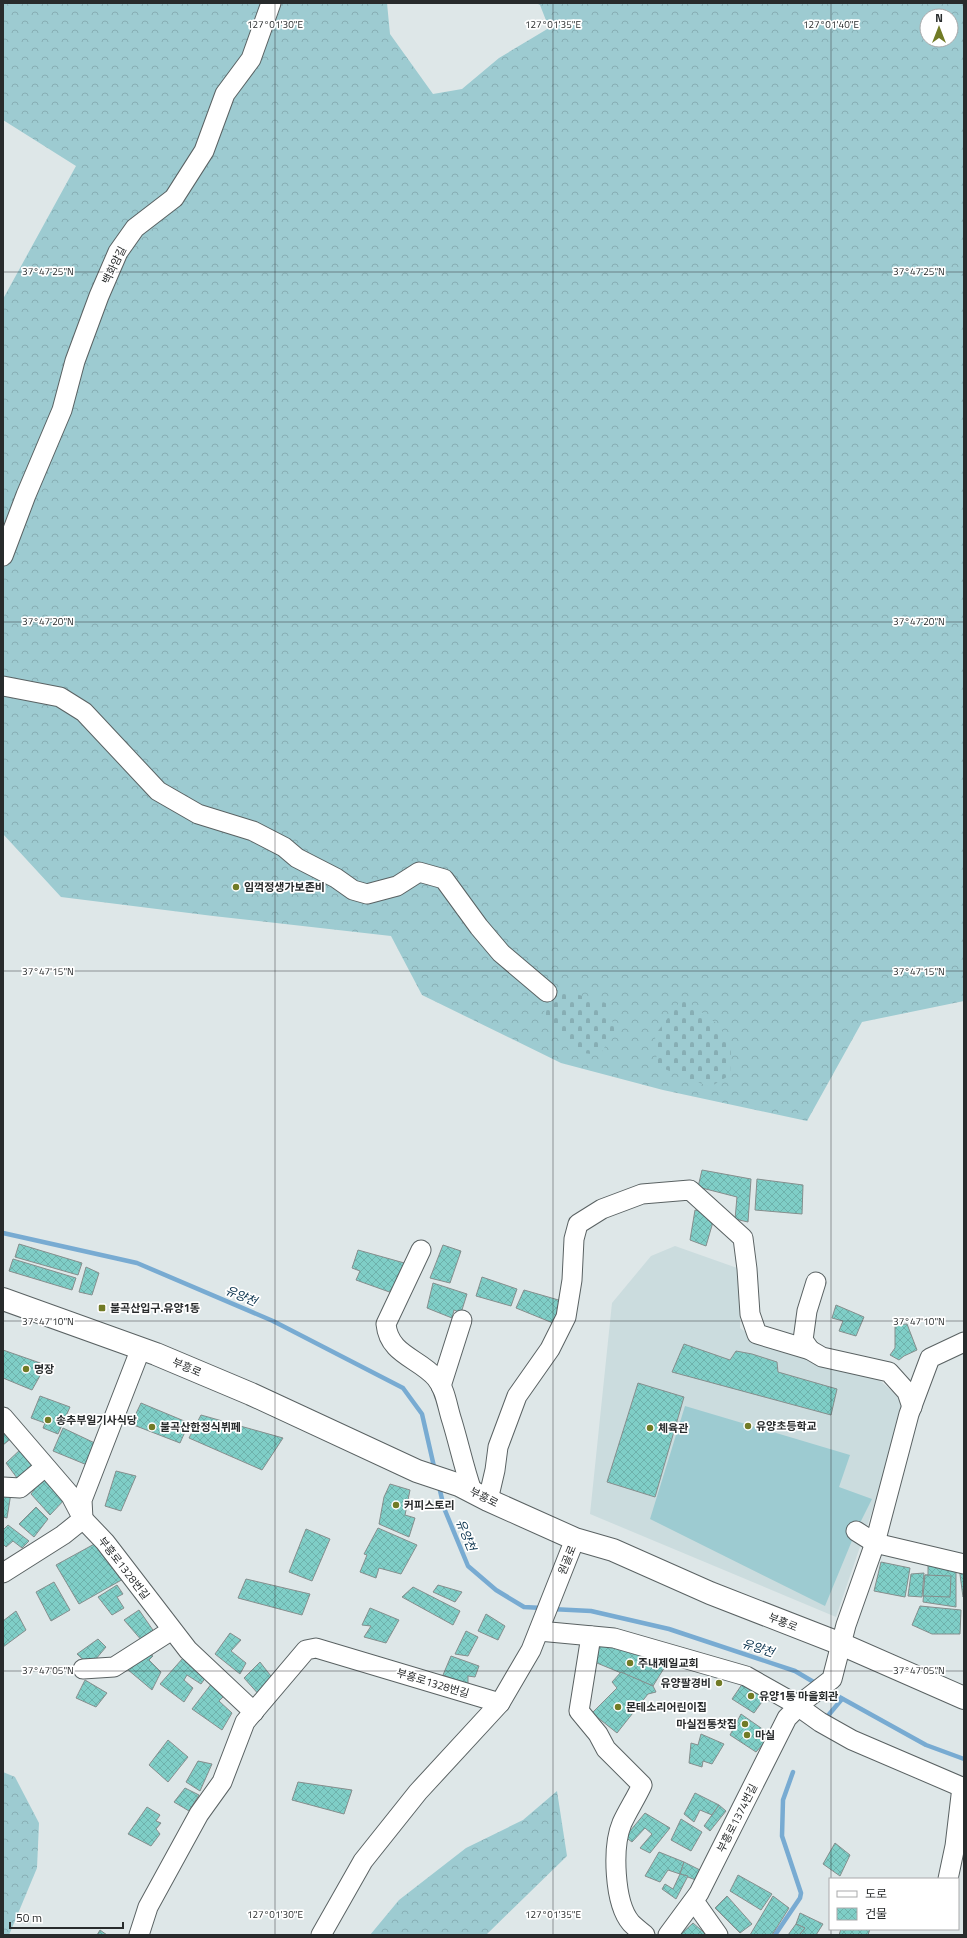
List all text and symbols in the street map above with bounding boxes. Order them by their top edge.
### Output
north arrow [919,8,959,48]
text: N [935,10,943,26]
text: 127°01'30"E [247,17,304,32]
text: 127°01'35"E [525,17,582,32]
text: 127°01'40"E [803,17,860,32]
street label: 백화암길 [98,243,130,287]
text: 37°47'25"N [22,264,74,279]
text: 37°47'25"N [893,264,945,279]
text: 37°47'20"N [22,614,74,629]
text: 37°47'20"N [893,614,945,629]
place label: 임꺽정생가보존비 [244,879,325,895]
marker: 임꺽정생가보존비 [231,882,241,892]
text: 37°47'15"N [22,964,74,979]
text: 37°47'15"N [893,964,945,979]
water label: 유양천 [222,1280,262,1312]
place label: 불곡산입구.유양1동 [110,1300,200,1316]
marker: 불곡산입구.유양1동 [97,1303,107,1313]
text: 37°47'10"N [22,1314,74,1329]
text: 37°47'10"N [893,1314,945,1329]
street label: 부흥로 [170,1354,204,1380]
place label: 명장 [34,1361,54,1377]
marker: 명장 [21,1364,31,1374]
place label: 송추부일기사식당 [56,1412,137,1428]
marker: 송추부일기사식당 [43,1415,53,1425]
place label: 유양초등학교 [756,1418,817,1434]
place label: 불곡산한정식뷔페 [160,1419,241,1435]
place label: 체육관 [658,1420,688,1436]
marker: 유양초등학교 [743,1421,753,1431]
marker: 불곡산한정식뷔페 [147,1422,157,1432]
marker: 체육관 [645,1423,655,1433]
street label: 부흥로 [467,1483,501,1511]
place label: 커피스토리 [404,1497,455,1513]
marker: 커피스토리 [391,1500,401,1510]
water label: 유양천 [451,1516,482,1556]
street label: 부흥로1328번길 [95,1533,153,1603]
street label: 원골로 [554,1543,580,1577]
street label: 부흥로 [766,1609,800,1635]
water label: 유양천 [739,1633,779,1662]
place label: 주내제일교회 [638,1655,699,1671]
marker: 주내제일교회 [625,1658,635,1668]
text: 37°47'05"N [22,1663,74,1678]
text: 37°47'05"N [893,1663,945,1678]
street label: 부흥로1328번길 [395,1664,471,1702]
place label: 유양팔경비 [660,1675,711,1691]
marker: 유양팔경비 [714,1678,724,1688]
place label: 유양1통 마을회관 [759,1688,838,1704]
marker: 유양1통 마을회관 [746,1691,756,1701]
place label: 몬테소리어린이집 [626,1699,707,1715]
marker: 몬테소리어린이집 [613,1702,623,1712]
place label: 마실전통찻집 [676,1716,737,1732]
marker: 마실전통찻집 [740,1719,750,1729]
place label: 마실 [755,1727,775,1743]
marker: 마실 [742,1730,752,1740]
street label: 부흥로1374번길 [713,1781,761,1855]
legend [829,1878,959,1930]
text: 도로 [865,1884,887,1903]
scale bar [10,1904,123,1930]
text: 건물 [865,1904,887,1923]
text: 127°01'30"E [247,1907,304,1922]
text: 127°01'35"E [525,1907,582,1922]
text: 50 m [16,1908,42,1927]

